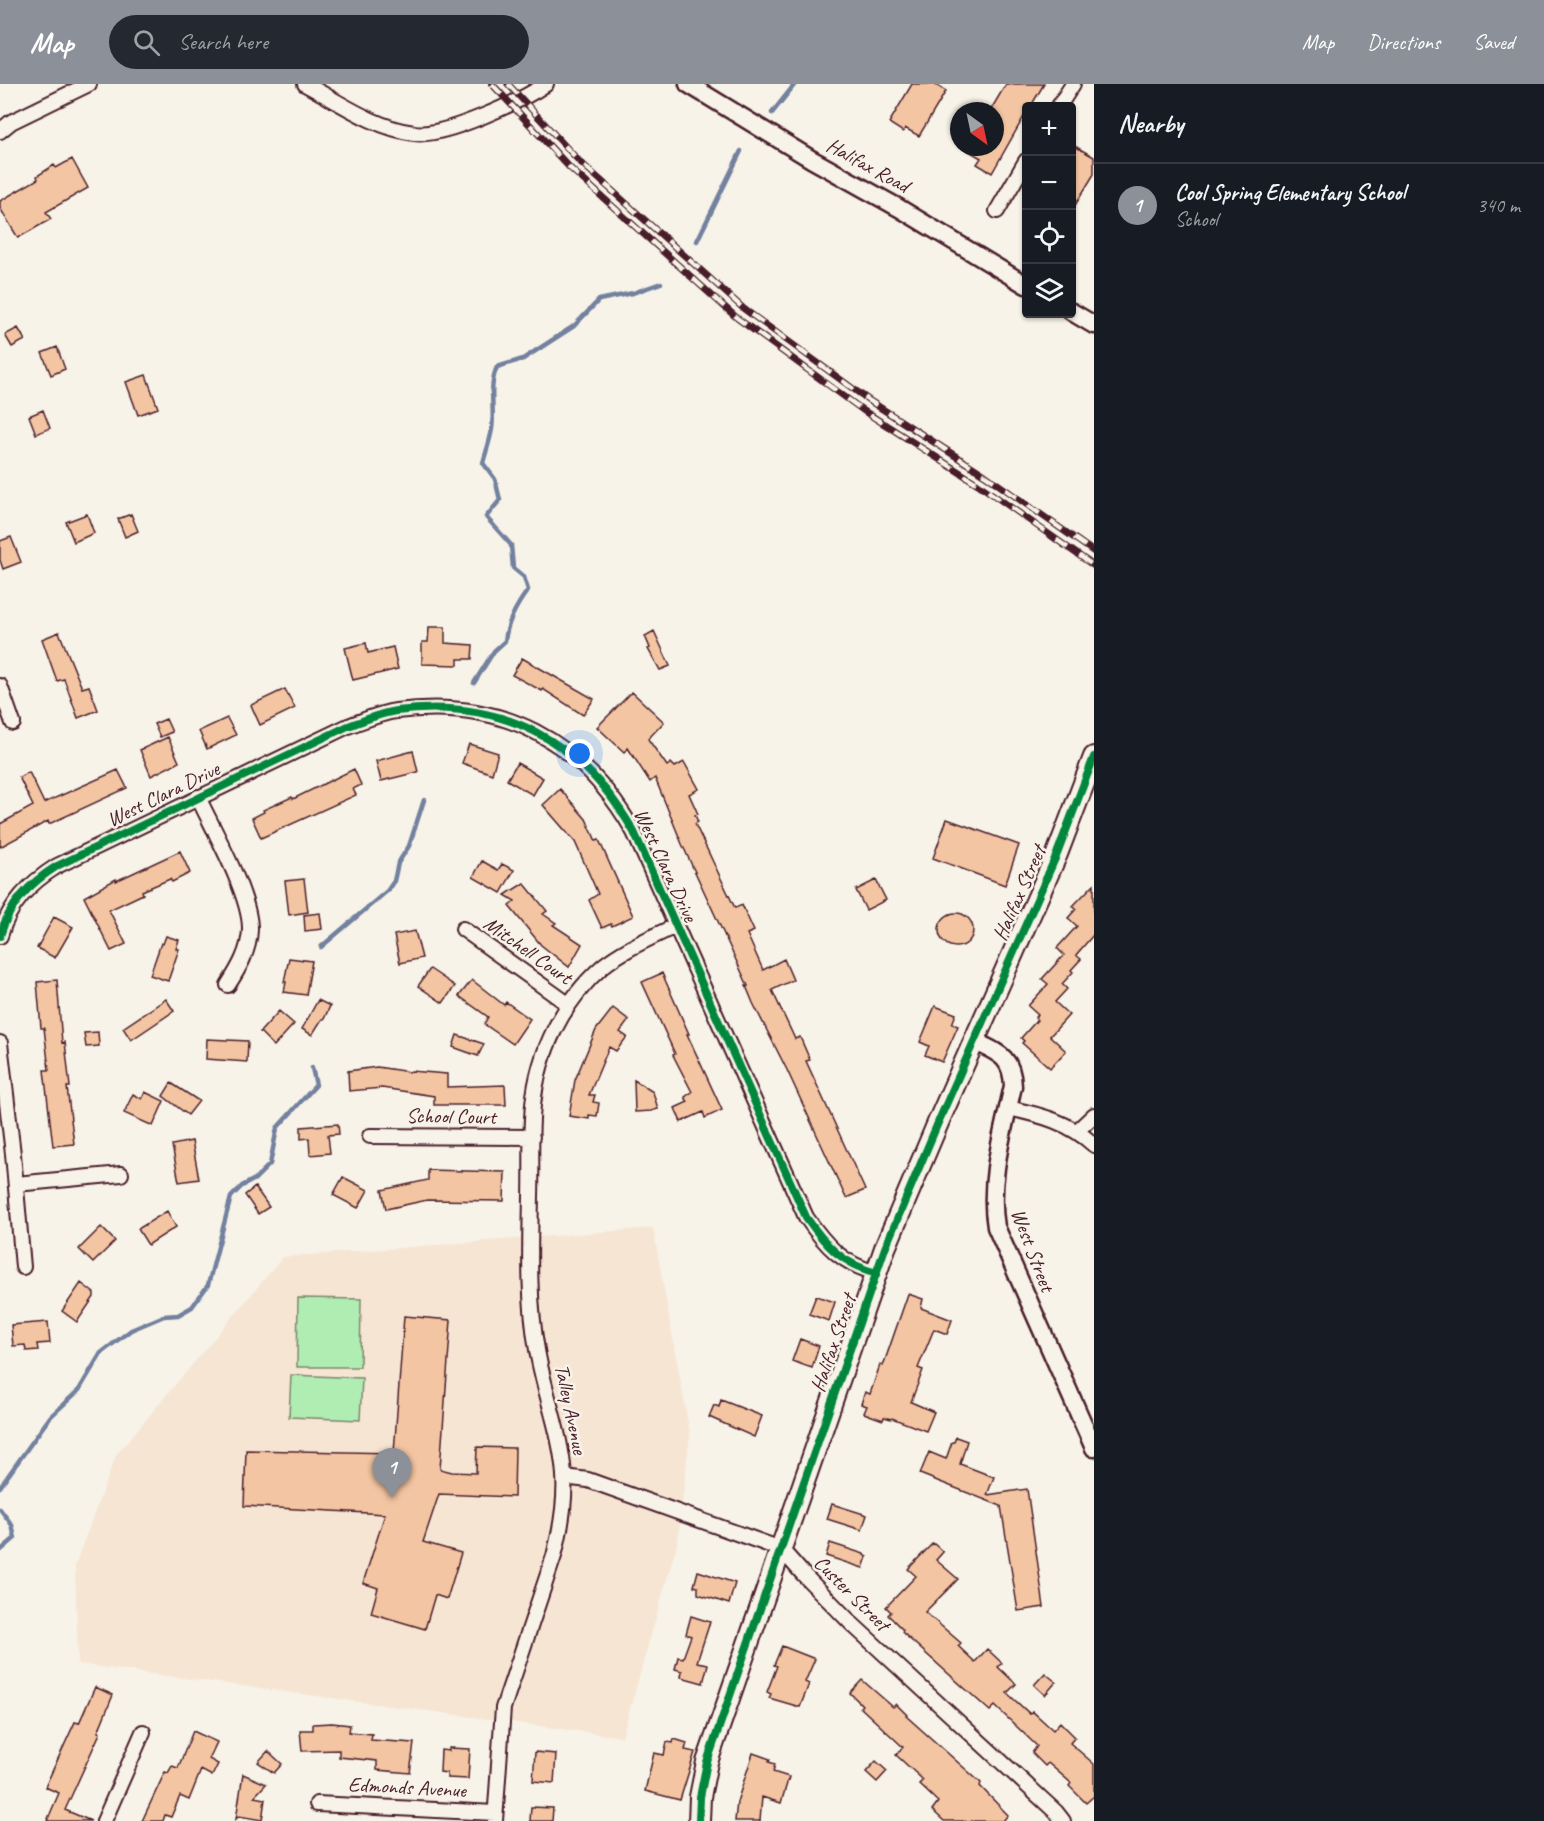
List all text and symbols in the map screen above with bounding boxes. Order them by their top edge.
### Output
search box [109,15,529,69]
text: Map [30,25,73,60]
icon: search [130,26,163,59]
text: Search here [178,28,268,56]
text: Map [1302,29,1334,55]
text: Directions [1367,29,1440,55]
text: Saved [1473,29,1514,55]
north arrow [950,102,1004,156]
map controls [1022,102,1076,318]
button: + [1022,102,1076,156]
text: Nearby [1118,107,1183,140]
street label: Halifax Road [822,132,917,200]
button: − [1022,156,1076,210]
text: Cool Spring Elementary School [1175,179,1405,207]
text: 1 [1133,193,1142,218]
text: 340 m [1477,193,1520,218]
text: School [1175,207,1218,232]
button: locate [1022,210,1076,264]
button: layers [1022,264,1076,318]
your location [565,739,594,768]
street label: West Clara Drive [102,755,225,832]
street label: West Clara Drive [628,804,704,927]
street label: Halifax Street [987,839,1053,945]
street label: Mitchell Court [479,910,579,991]
street label: School Court [406,1102,498,1130]
street label: West Street [1005,1205,1061,1297]
street label: Halifax Street [804,1288,863,1395]
street label: Talley Avenue [549,1362,593,1458]
pin: 1 [372,1448,412,1498]
street label: Custer Street [809,1550,898,1639]
street label: Edmonds Avenue [347,1771,468,1803]

